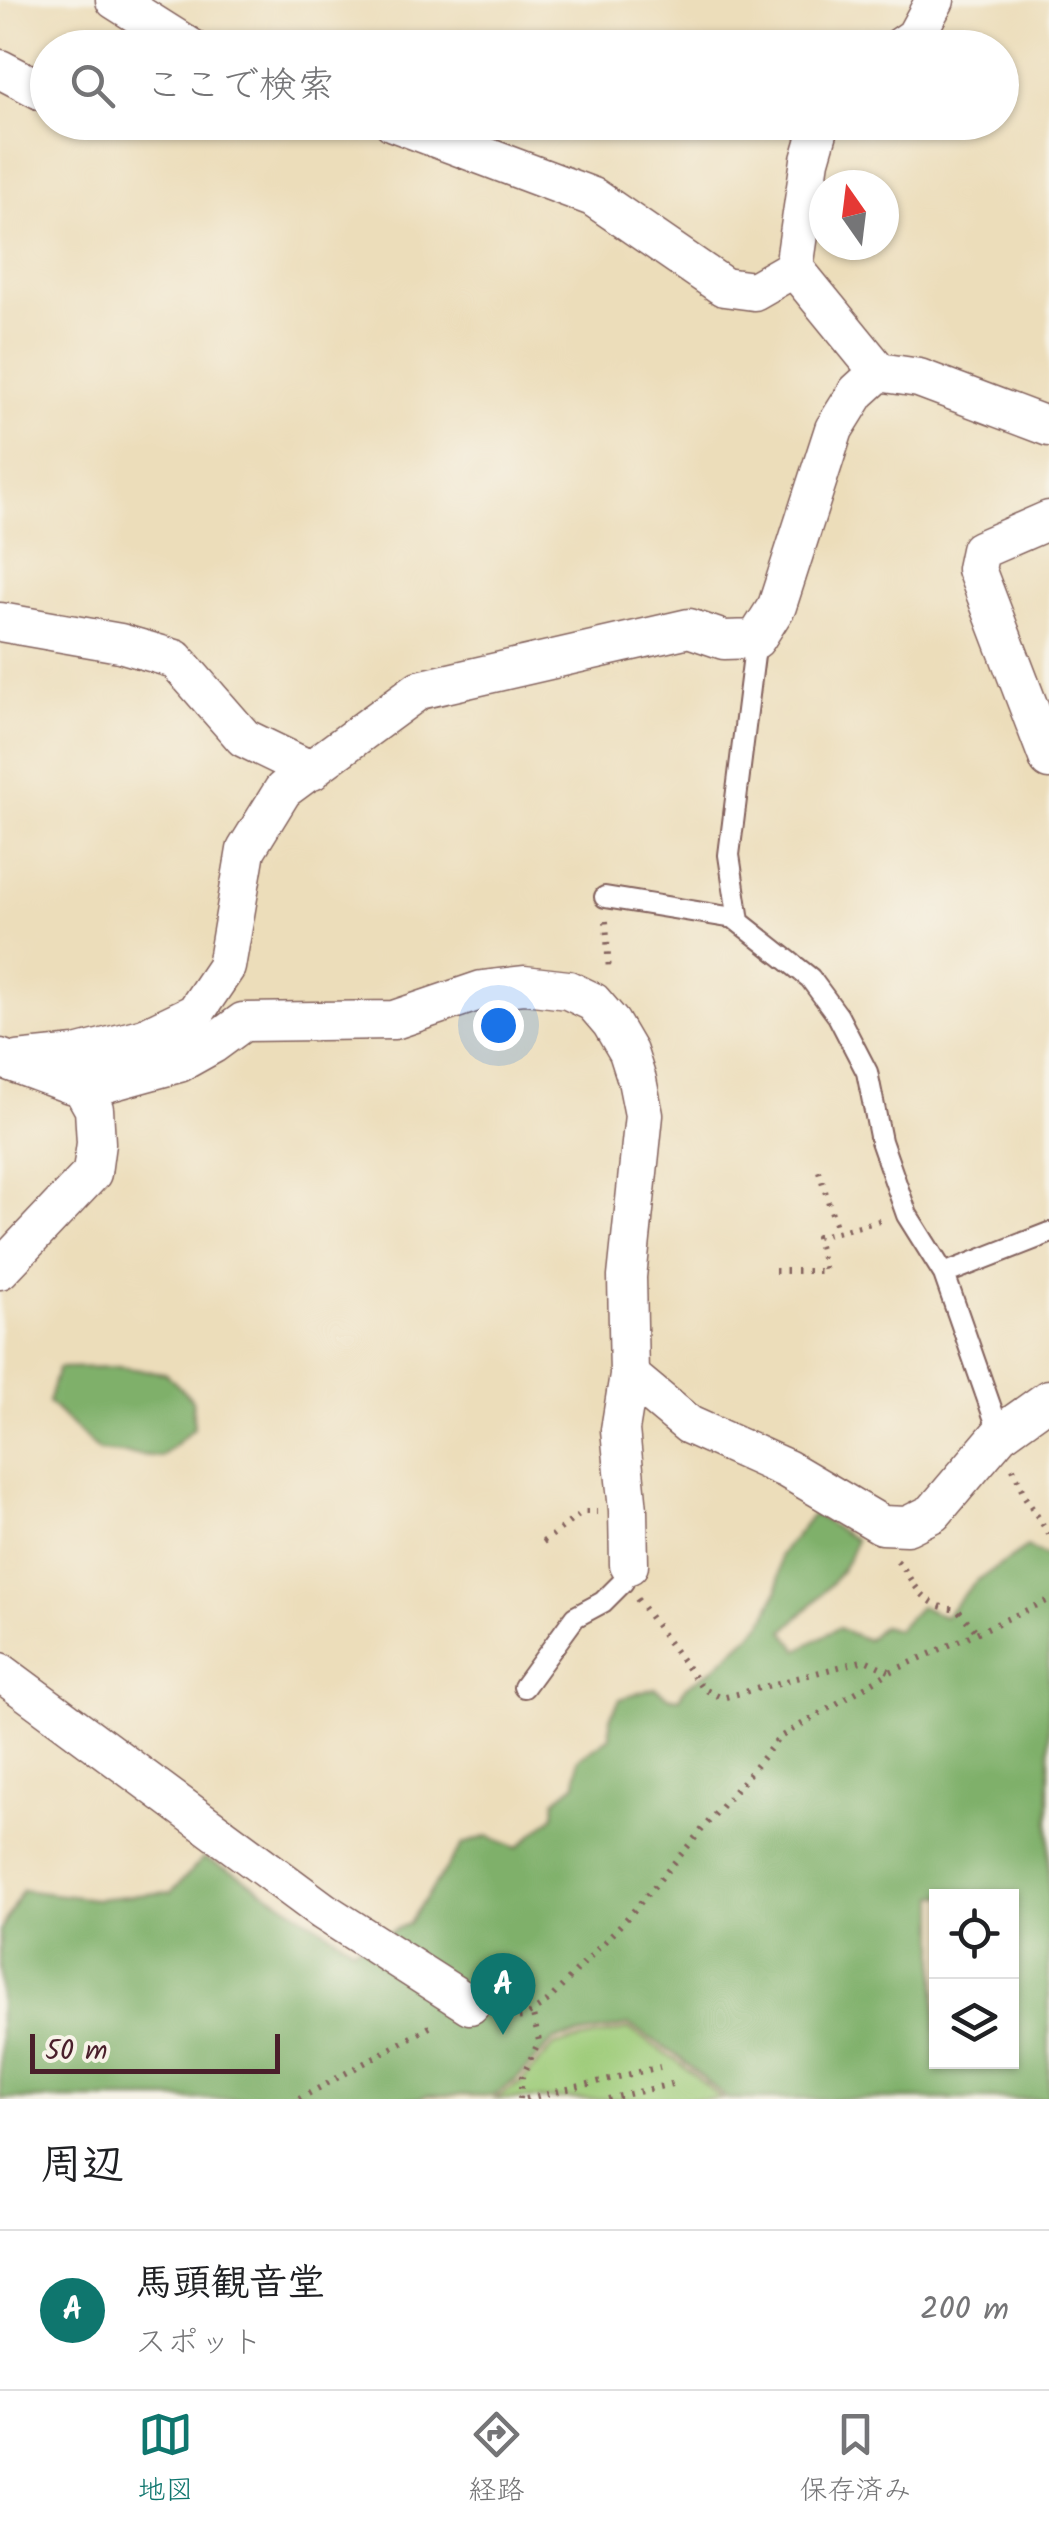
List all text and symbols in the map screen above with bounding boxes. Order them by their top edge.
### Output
search box [30,30,1019,140]
text: ここで検索 [145,57,335,117]
icon: search [65,58,120,113]
north arrow [809,170,899,260]
your location [473,1000,524,1051]
map controls [929,1889,1019,2069]
button: locate [929,1889,1019,1979]
pin: A [470,1952,536,2035]
button: layers [929,1979,1019,2069]
scale bar [30,2029,280,2074]
text: 50 m [45,2029,108,2074]
text: 周辺 [40,2133,124,2200]
text: 馬頭観音堂 [135,2255,325,2315]
text: A [62,2285,83,2336]
text: 200 m [920,2285,1009,2336]
text: スポット [135,2318,263,2369]
tab: 地図 [137,2407,194,2514]
tab: 経路 [468,2407,525,2514]
tab: 保存済み [799,2407,912,2514]

